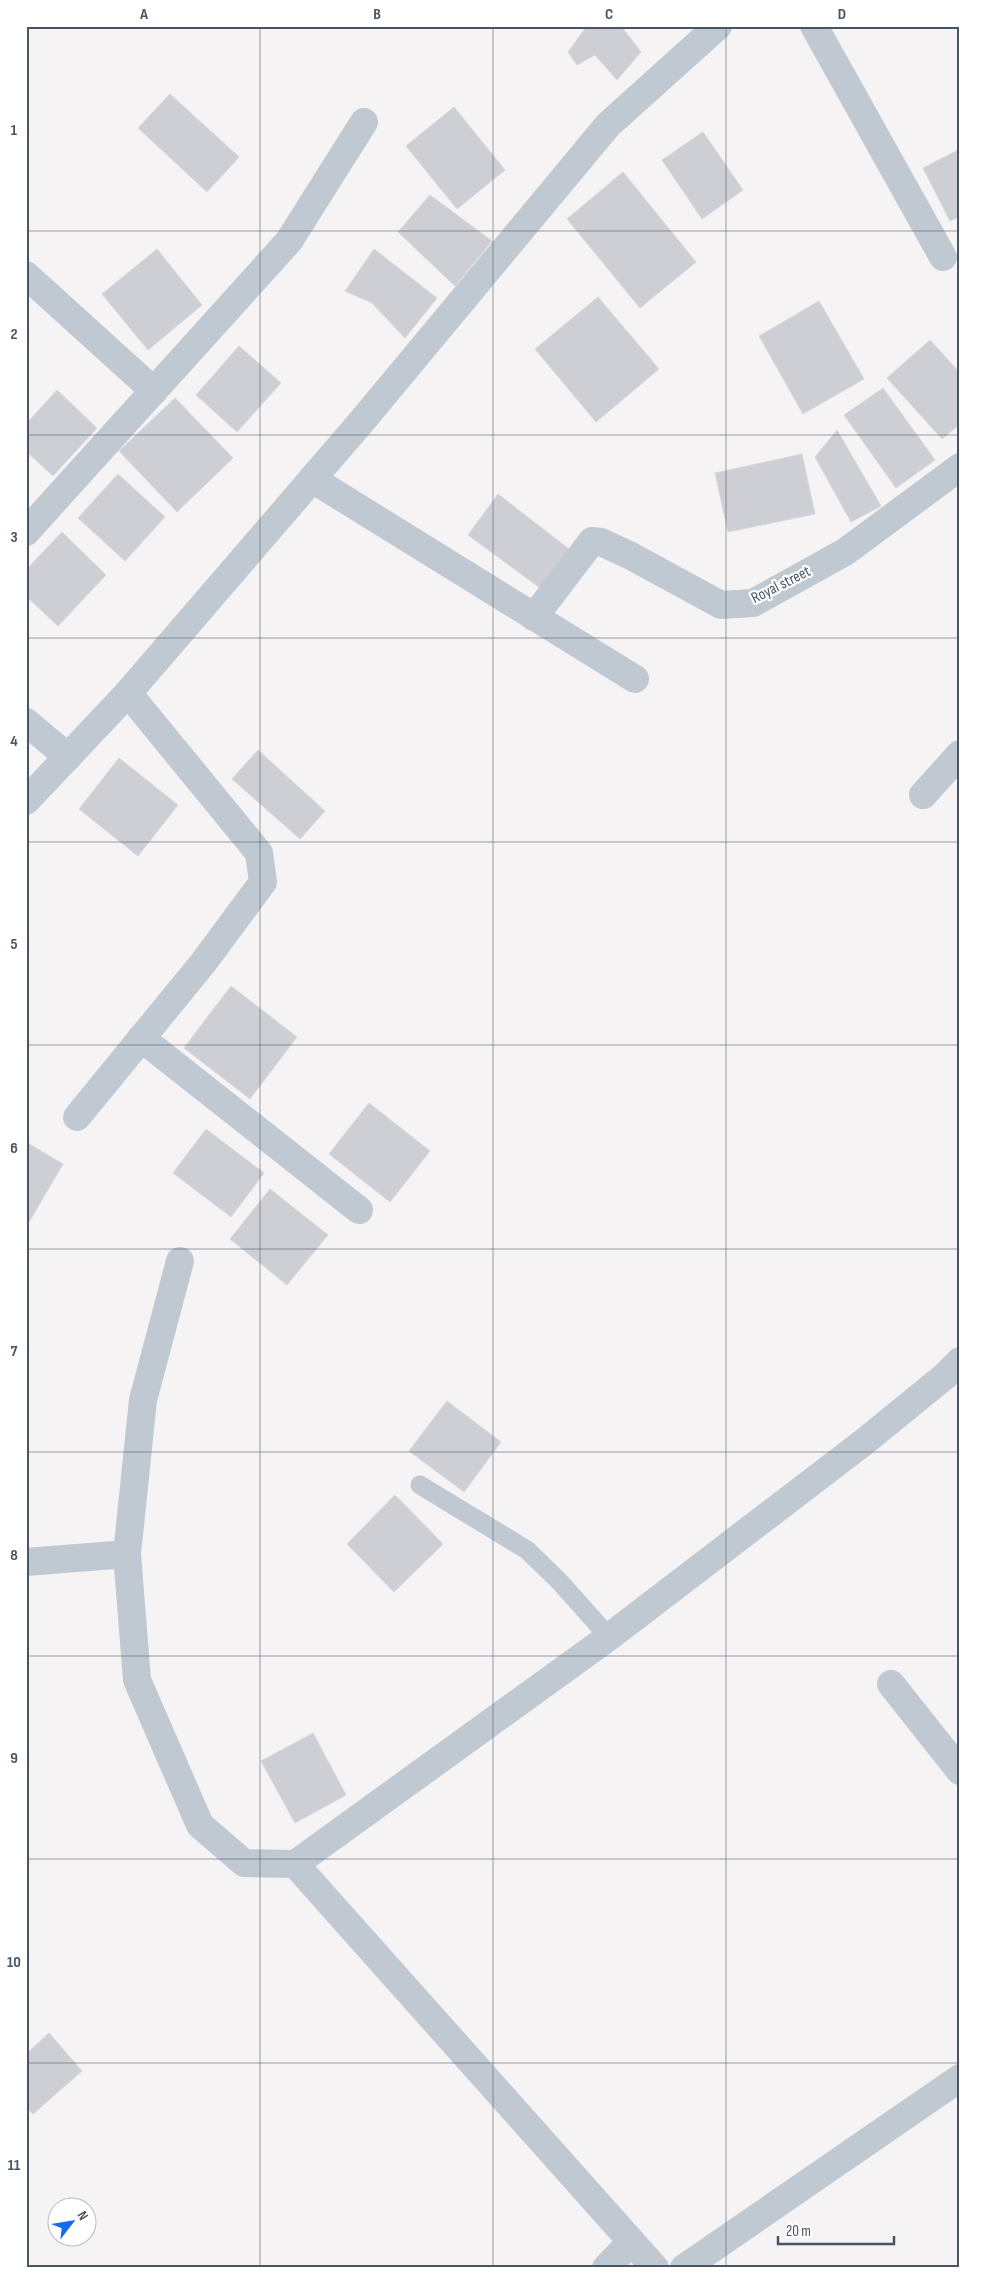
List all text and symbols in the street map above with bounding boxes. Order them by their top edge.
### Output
text: A [139,5,148,24]
text: B [373,5,381,24]
text: C [605,5,613,24]
text: D [838,5,846,24]
text: 1 [11,121,18,140]
text: 2 [10,325,18,344]
text: 3 [10,528,18,547]
street label: Royal street [748,562,814,608]
text: 4 [10,732,18,751]
text: 5 [10,935,18,954]
text: 6 [10,1139,18,1158]
text: 7 [11,1342,18,1361]
text: 8 [10,1546,18,1565]
text: 9 [10,1749,18,1768]
text: 10 [7,1953,21,1972]
text: 11 [8,2156,21,2175]
north arrow [48,2196,98,2246]
text: N [74,2208,92,2223]
scale bar [778,2214,895,2246]
text: 20 m [786,2222,811,2241]

